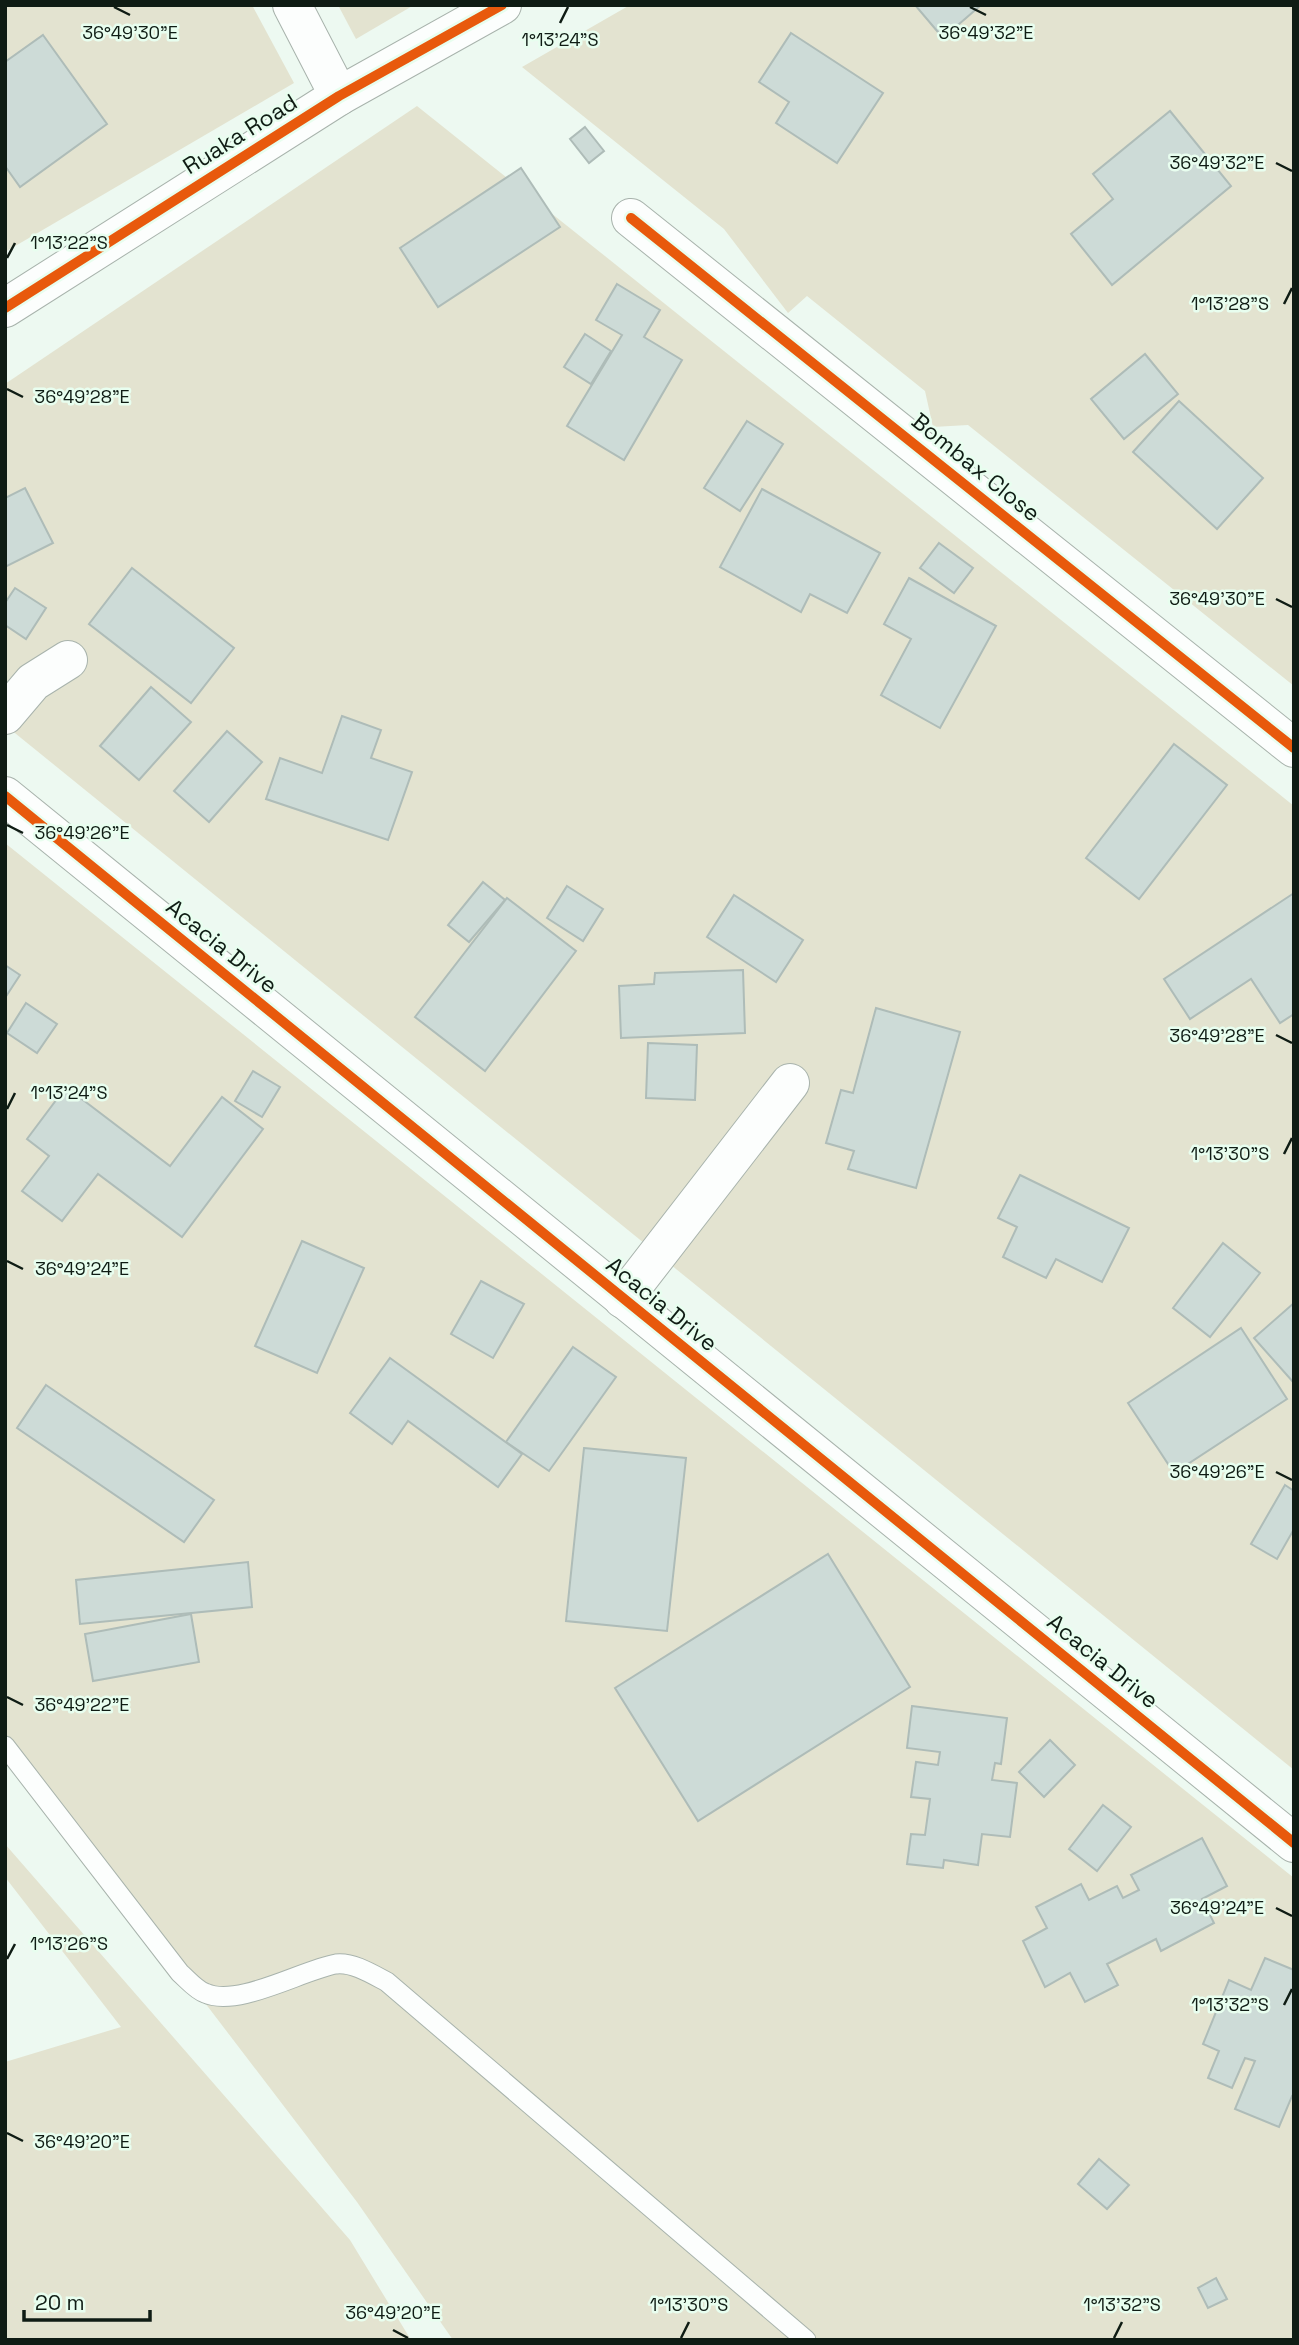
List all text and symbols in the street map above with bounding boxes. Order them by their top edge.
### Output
text: 36°49'30"E [82,21,178,44]
text: 36°49'32"E [938,21,1034,44]
text: 1°13'24"S [522,28,598,51]
street label: Ruaka Road [177,87,303,181]
text: 36°49'32"E [1169,151,1265,174]
text: 1°13'22"S [30,231,108,254]
text: 1°13'28"S [1191,292,1269,315]
text: 36°49'28"E [34,385,130,408]
street label: Bombax Close [905,406,1047,528]
text: 36°49'30"E [1169,587,1265,610]
text: 36°49'26"E [34,821,130,844]
street label: Acacia Drive [160,892,284,1000]
text: 36°49'28"E [1169,1024,1265,1047]
text: 1°13'24"S [31,1081,107,1104]
text: 1°13'30"S [1191,1142,1269,1165]
street label: Acacia Drive [600,1250,724,1358]
text: 36°49'24"E [35,1257,129,1280]
text: 36°49'26"E [1169,1460,1265,1483]
street label: Acacia Drive [1041,1607,1165,1715]
text: 36°49'22"E [34,1693,130,1716]
text: 36°49'24"E [1170,1896,1264,1919]
text: 1°13'26"S [30,1932,108,1955]
text: 1°13'32"S [1191,1993,1269,2016]
text: 36°49'20"E [34,2130,130,2153]
scale bar [24,2278,150,2322]
text: 20 m [35,2289,85,2316]
text: 1°13'30"S [650,2293,728,2316]
text: 1°13'32"S [1083,2293,1161,2316]
text: 36°49'20"E [345,2301,441,2324]

